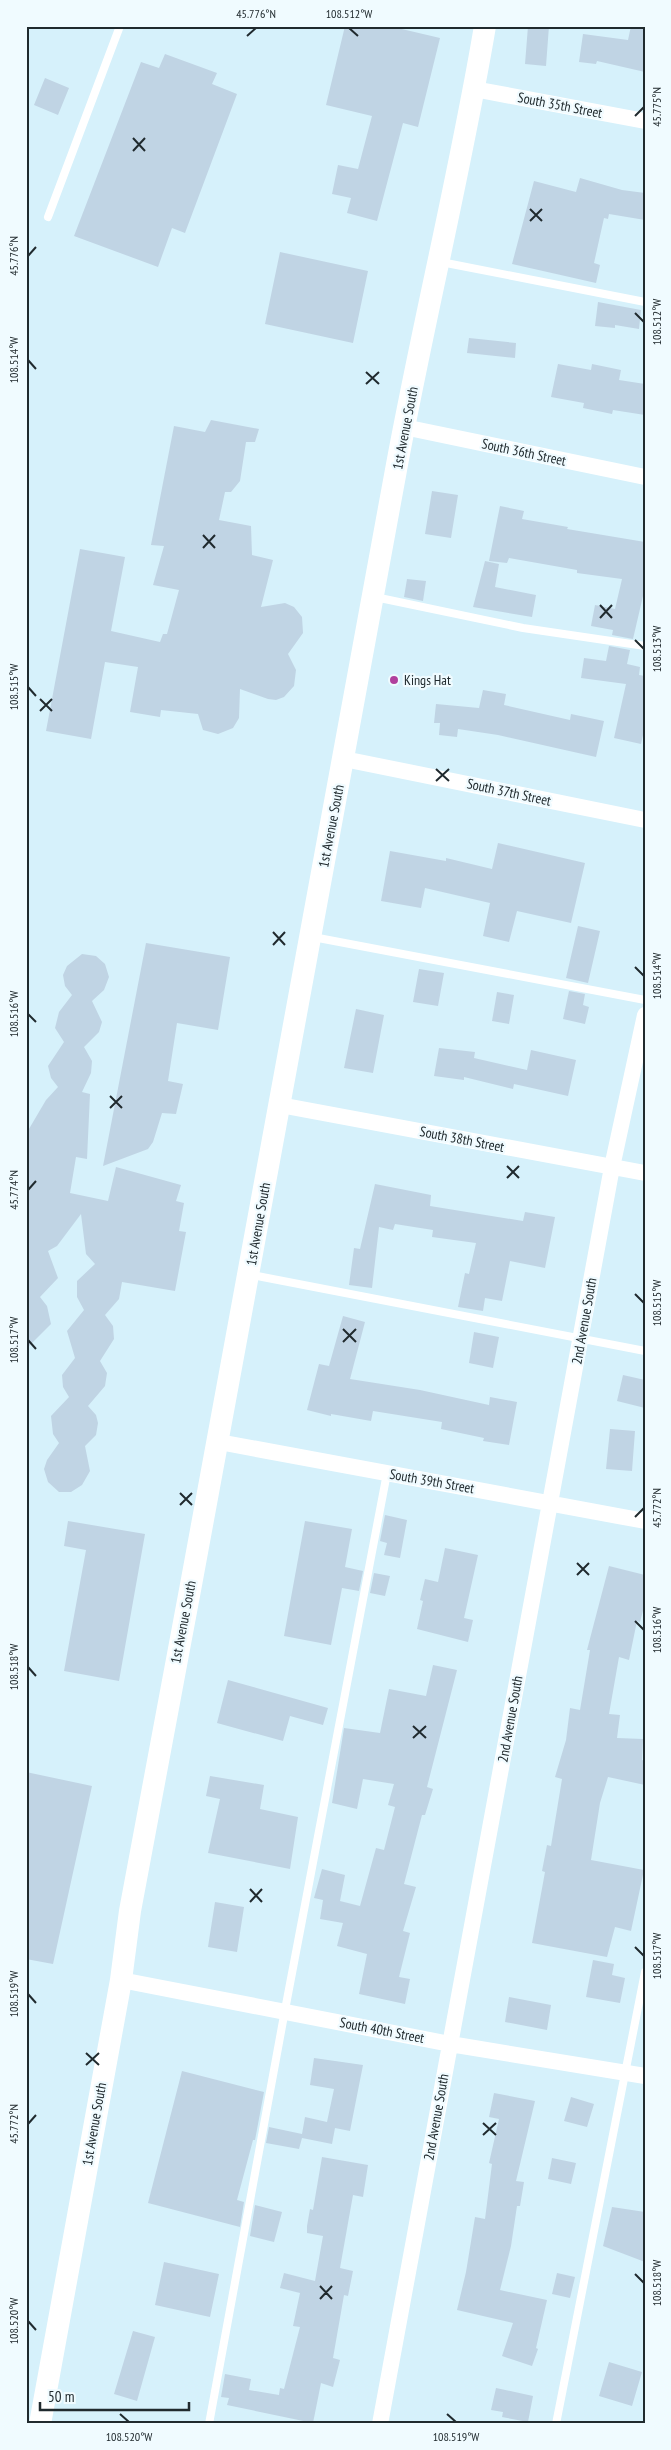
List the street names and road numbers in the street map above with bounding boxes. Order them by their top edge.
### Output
street label: South 35th Street [516,88,604,122]
street label: 1st Avenue South [388,385,422,471]
street label: South 36th Street [480,434,568,470]
street label: South 37th Street [465,774,553,810]
street label: 1st Avenue South [314,783,348,869]
street label: South 38th Street [418,1122,506,1156]
street label: 1st Avenue South [242,1181,274,1267]
street label: 2nd Avenue South [568,1276,600,1366]
street label: South 39th Street [388,1465,476,1497]
street label: 1st Avenue South [166,1579,200,1665]
street label: 2nd Avenue South [494,1674,526,1764]
street label: South 40th Street [338,2013,426,2047]
street label: 2nd Avenue South [420,2072,452,2162]
street label: 1st Avenue South [78,2081,110,2167]

